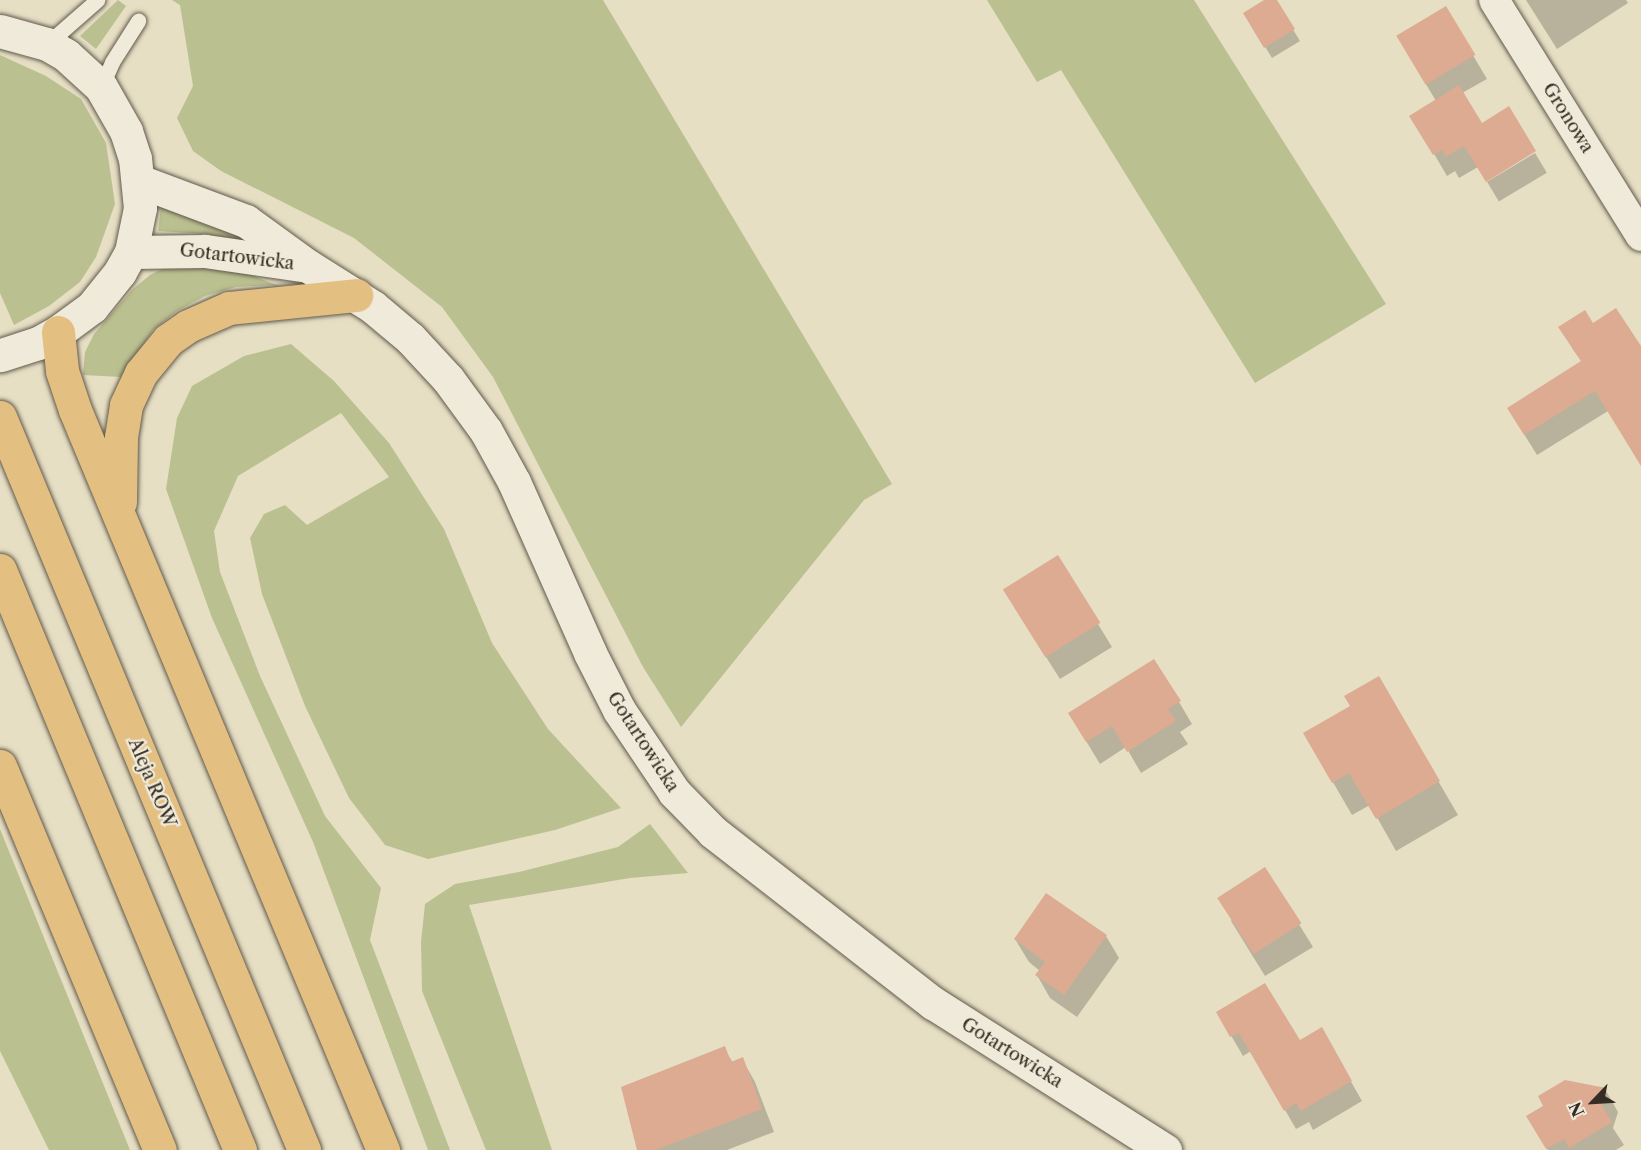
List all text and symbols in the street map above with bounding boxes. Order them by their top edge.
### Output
street label: Gronowa [1538,79,1598,157]
street label: Gotartowicka [179,239,295,275]
street label: Gotartowicka [603,688,683,796]
street label: Aleja ROW [123,735,181,831]
street label: Gotartowicka [957,1013,1067,1093]
north arrow [1563,1072,1623,1132]
text: N [1565,1099,1589,1120]

